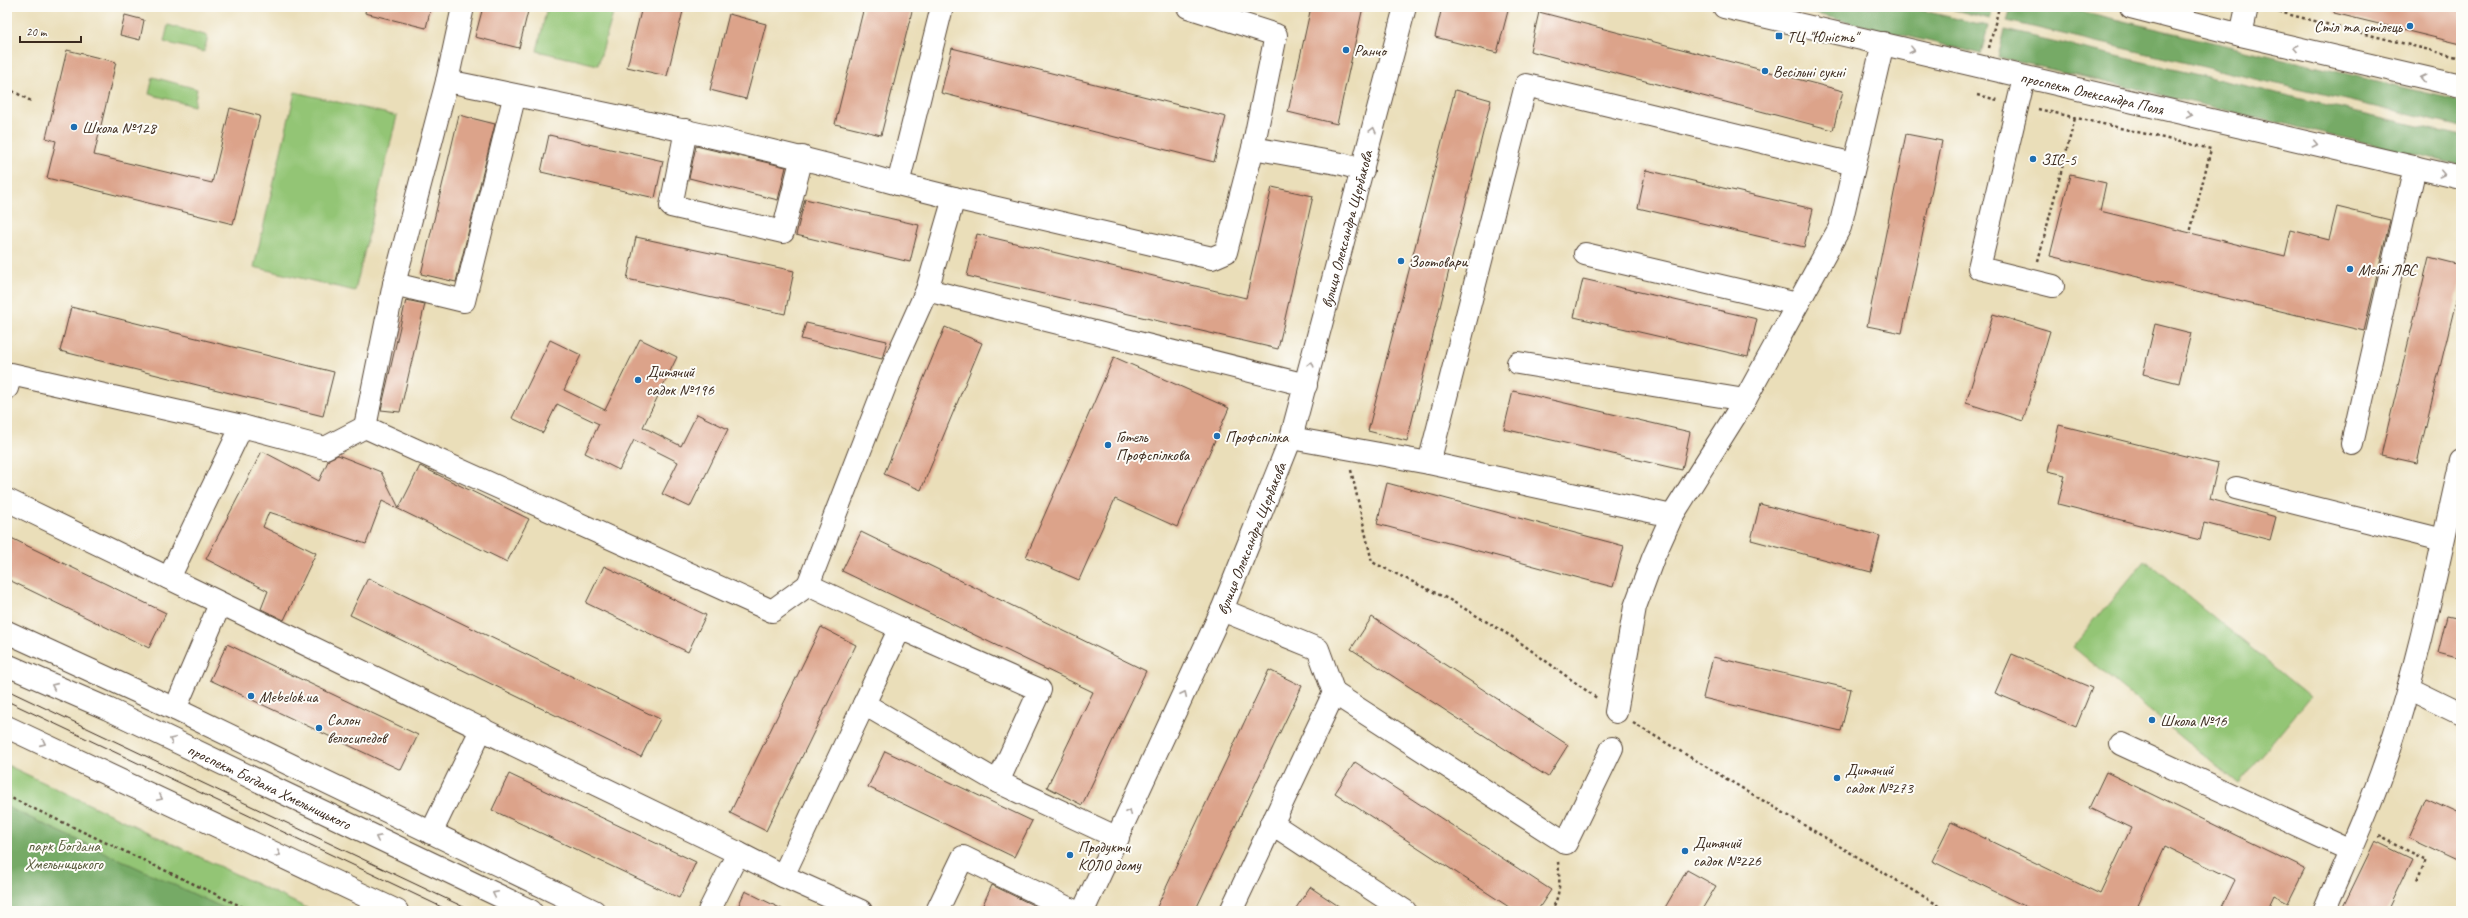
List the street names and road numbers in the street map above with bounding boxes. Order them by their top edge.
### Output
street label: проспект Олександра Поля [2018,67,2167,120]
street label: вулиця Олександра Щербакова [1317,148,1378,310]
street label: вулиця Олександра Щербакова [1212,459,1292,618]
street label: проспект Богдана Хмельницького [184,740,355,835]

